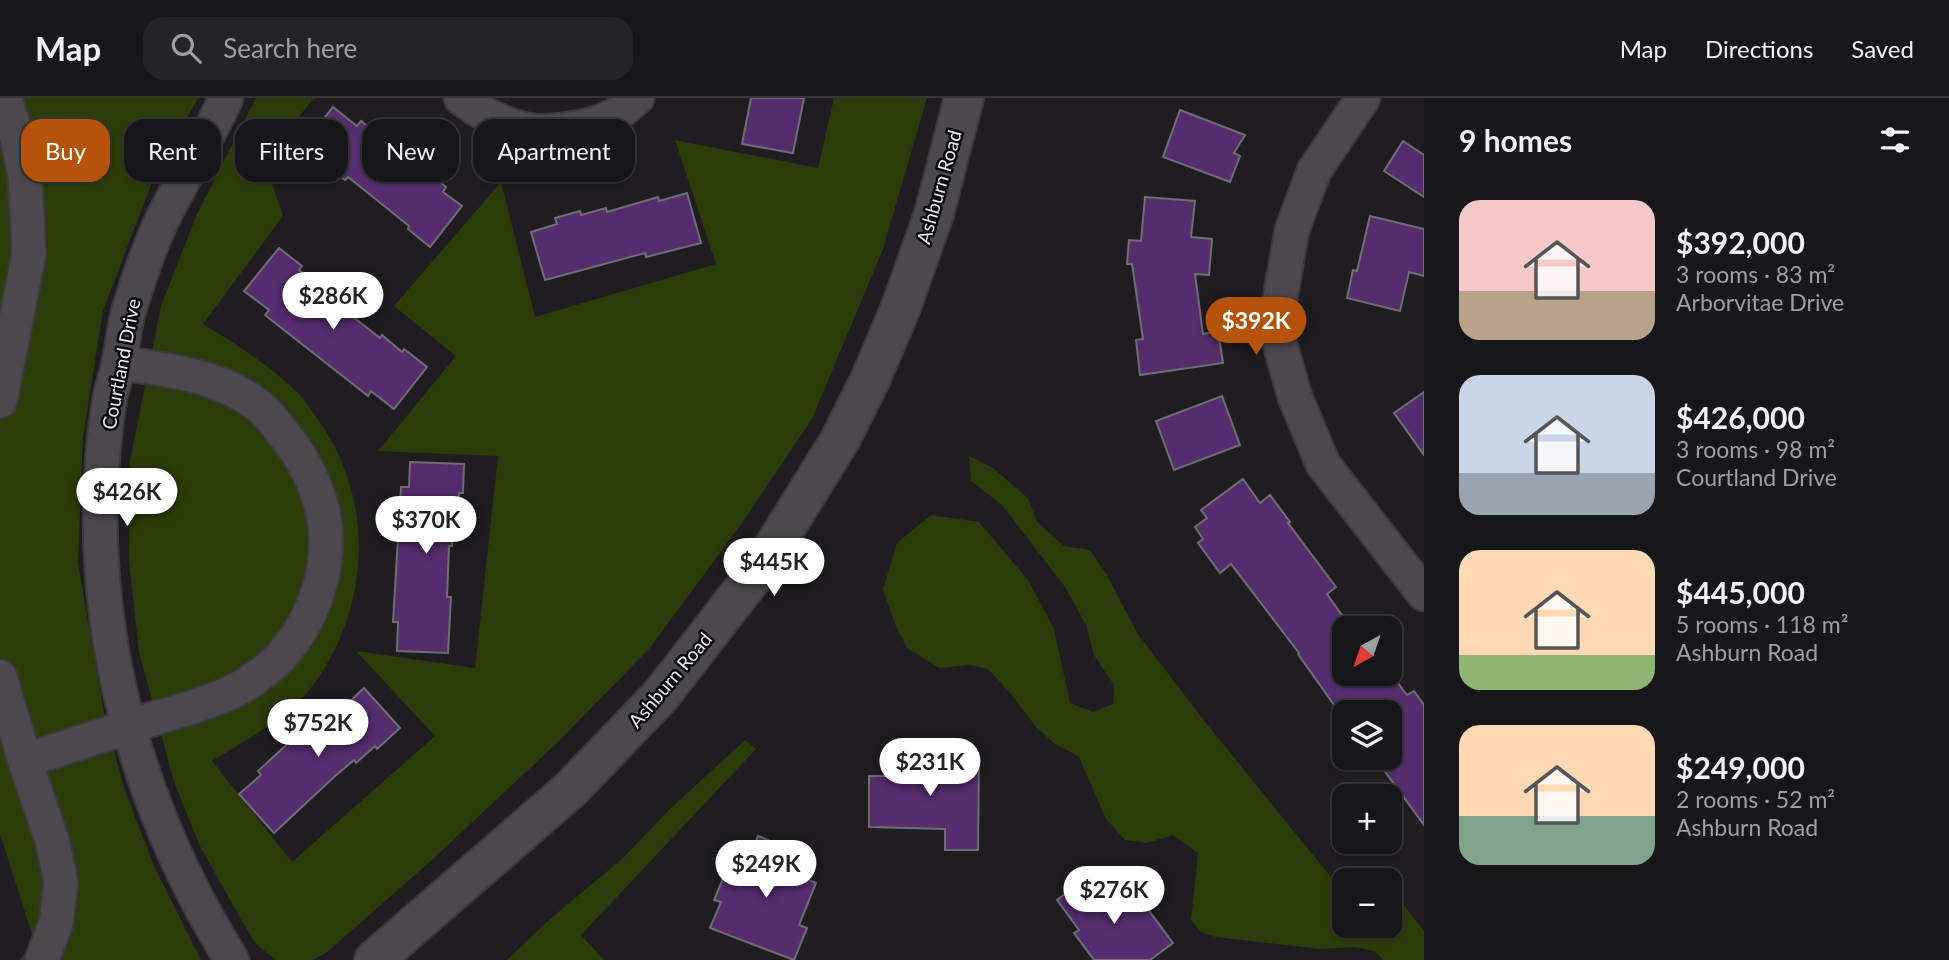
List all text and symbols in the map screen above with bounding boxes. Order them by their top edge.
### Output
search box [143,17,633,80]
text: Map [35,28,101,68]
icon: search [167,29,205,67]
text: Search here [223,32,357,64]
text: Map [1620,34,1667,63]
text: Directions [1705,34,1813,63]
text: Saved [1851,34,1914,63]
chip: Buy [21,119,110,182]
chip: Rent [124,119,221,182]
chip: Filters [235,119,348,182]
chip: New [362,119,459,182]
chip: Apartment [473,119,635,182]
icon: filters [1876,121,1914,159]
text: 9 homes [1459,122,1572,158]
street label: Ashburn Road [911,127,966,246]
text: $392,000 [1676,224,1805,260]
icon: home [1515,228,1599,312]
text: 3 rooms · 83 m² [1676,260,1835,288]
pin: $286K [284,272,382,332]
text: $286K [298,281,368,309]
text: Arborvitae Drive [1676,288,1844,316]
street label: Courtland Drive [97,296,144,431]
pin: $392K [1207,298,1305,357]
text: $392K [1221,306,1291,334]
text: $426,000 [1676,399,1805,435]
icon: home [1515,403,1599,487]
text: 3 rooms · 98 m² [1676,435,1835,463]
text: Courtland Drive [1676,463,1837,491]
pin: $426K [78,468,176,528]
text: $426K [92,477,162,505]
pin: $370K [377,496,475,556]
text: $370K [391,505,461,533]
pin: $445K [725,538,823,598]
text: $445K [739,547,809,575]
text: $445,000 [1676,574,1805,610]
icon: home [1515,578,1599,662]
text: 5 rooms · 118 m² [1676,610,1848,638]
north arrow [1332,616,1402,686]
map controls [1332,616,1402,938]
street label: Ashburn Road [623,627,716,732]
text: Ashburn Road [1676,638,1818,666]
pin: $752K [269,700,367,759]
button: layers [1332,700,1402,770]
text: $752K [283,708,353,736]
pin: $231K [881,738,979,798]
text: $231K [895,747,965,775]
text: $249,000 [1676,749,1805,785]
icon: home [1515,753,1599,837]
button: + [1332,784,1402,854]
text: 2 rooms · 52 m² [1676,785,1835,813]
text: Ashburn Road [1676,813,1818,841]
pin: $249K [717,840,815,900]
text: $249K [731,849,801,877]
pin: $276K [1065,866,1163,926]
button: − [1332,868,1402,938]
text: $276K [1079,875,1149,903]

